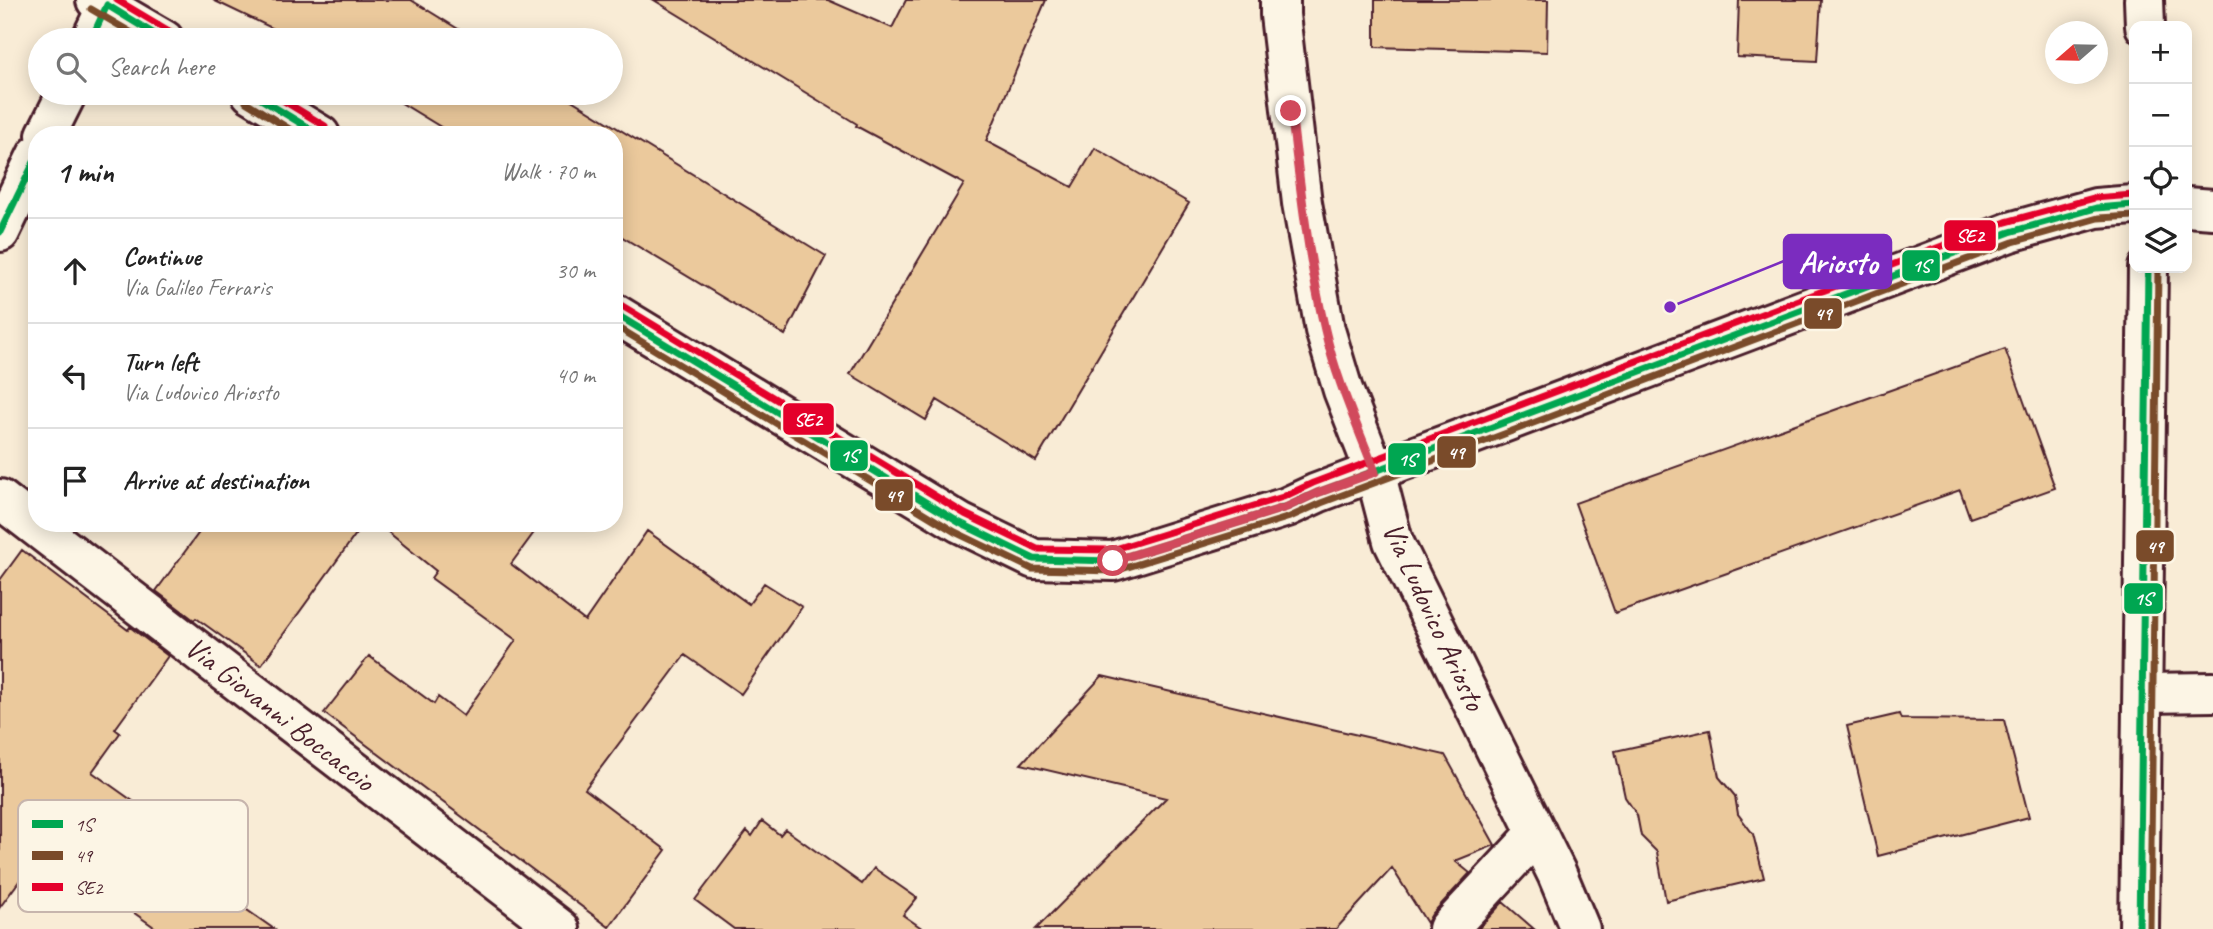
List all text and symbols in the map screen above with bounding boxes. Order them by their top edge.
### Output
north arrow [2045,21,2108,84]
map controls [2129,21,2192,273]
button: + [2129,21,2192,84]
search box [28,28,623,105]
icon: search [52,48,90,86]
text: Search here [108,50,214,83]
button: − [2129,84,2192,147]
route end [1275,95,1306,126]
button: locate [2129,147,2192,210]
text: 1 min [56,153,113,191]
text: Walk · 70 m [502,157,595,186]
button: layers [2129,210,2192,273]
line badge: SE2 [1943,219,1997,252]
text: SE2 [1956,224,1986,248]
callout: Ariosto [1784,235,1891,288]
text: Continue [123,240,201,273]
text: Ariosto [1799,242,1880,283]
line badge: 1S [1901,249,1941,282]
icon: ahead [56,252,94,290]
text: 1S [1912,254,1935,278]
text: 30 m [556,256,595,285]
text: Via Galileo Ferraris [123,273,271,302]
line badge: 49 [1803,297,1843,330]
text: 49 [1815,302,1834,326]
text: Turn left [123,345,198,378]
icon: left [56,357,94,395]
text: 40 m [556,361,595,390]
text: Via Ludovico Ariosto [123,378,279,407]
line badge: SE2 [782,402,835,436]
text: SE2 [794,408,824,432]
line badge: 49 [1436,435,1477,469]
line badge: 1S [829,439,869,472]
text: 49 [1448,441,1467,465]
line badge: 1S [1387,442,1427,476]
text: 1S [840,444,863,468]
text: 1S [1398,448,1421,472]
icon: arrive [56,462,94,500]
text: Arrive at destination [123,464,309,497]
line badge: 49 [874,478,914,512]
text: 49 [886,484,905,508]
street label: Via Ludovico Ariosto [1374,516,1495,717]
line badge: 49 [2135,529,2175,563]
text: 49 [2147,535,2166,559]
route start [1097,545,1128,576]
line badge: 1S [2123,582,2164,615]
text: 1S [2134,587,2157,611]
street label: Via Giovanni Boccaccio [178,628,383,801]
legend [18,800,248,912]
text: 1S [75,813,97,837]
text: 49 [75,844,94,868]
text: SE2 [75,876,104,900]

